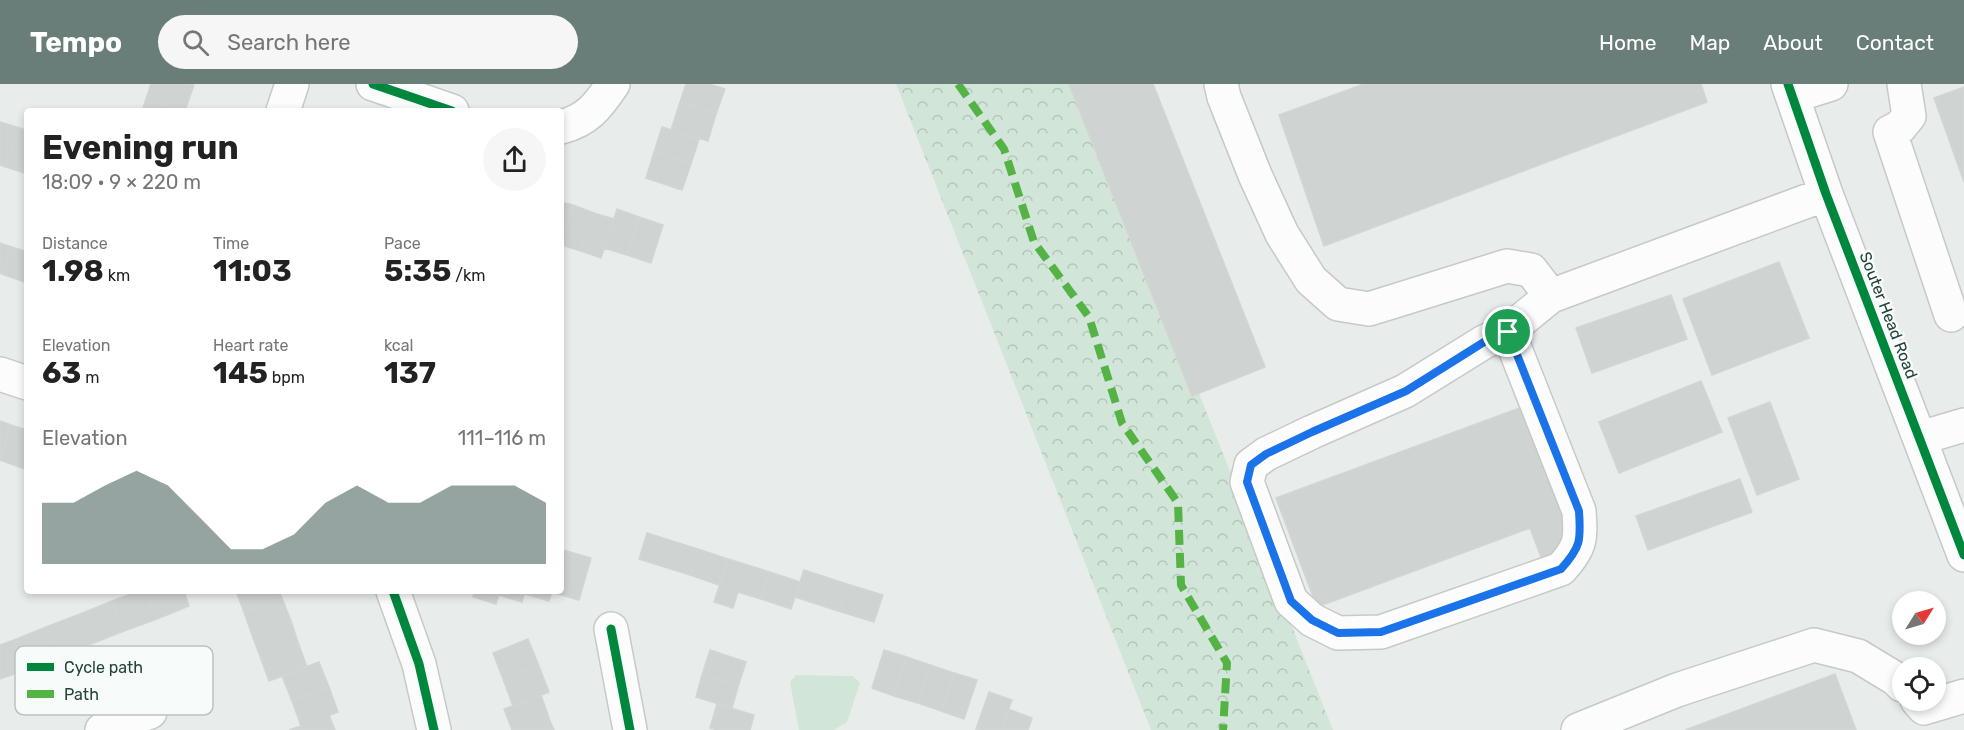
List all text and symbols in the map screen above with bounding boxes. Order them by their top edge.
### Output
search box [158,15,578,69]
text: Tempo [30,26,122,59]
icon: search [179,26,212,59]
text: Search here [227,29,351,56]
text: Home [1599,30,1656,55]
text: Map [1689,30,1730,55]
text: About [1763,30,1823,55]
text: Contact [1856,30,1934,55]
text: Evening run [42,128,239,167]
button: share [483,128,546,191]
text: 18:09 · 9 × 220 m [42,170,201,194]
text: Distance [42,234,108,253]
text: Time [213,234,249,253]
text: Pace [384,234,421,253]
street label: Souter Head Road [1856,249,1921,381]
text: 1.98 [42,253,104,289]
text: 11:03 [213,253,292,289]
text: 5:35 [384,253,451,289]
text: km [104,266,130,285]
text: /km [451,266,485,285]
pin [1482,306,1533,357]
icon: arrive [1491,315,1524,348]
text: Elevation [42,336,111,355]
text: Heart rate [213,336,288,355]
text: kcal [384,336,413,355]
text: 63 [42,355,81,391]
text: 145 [213,355,268,391]
text: 137 [384,355,436,391]
text: m [81,368,99,387]
text: bpm [268,368,305,387]
text: Elevation [42,426,128,450]
text: 111–116 m [458,426,546,450]
north arrow [1892,591,1946,645]
map controls [1892,591,1946,711]
legend [15,646,213,715]
button: locate [1892,657,1946,711]
text: Cycle path [64,658,143,677]
text: Path [64,685,99,704]

